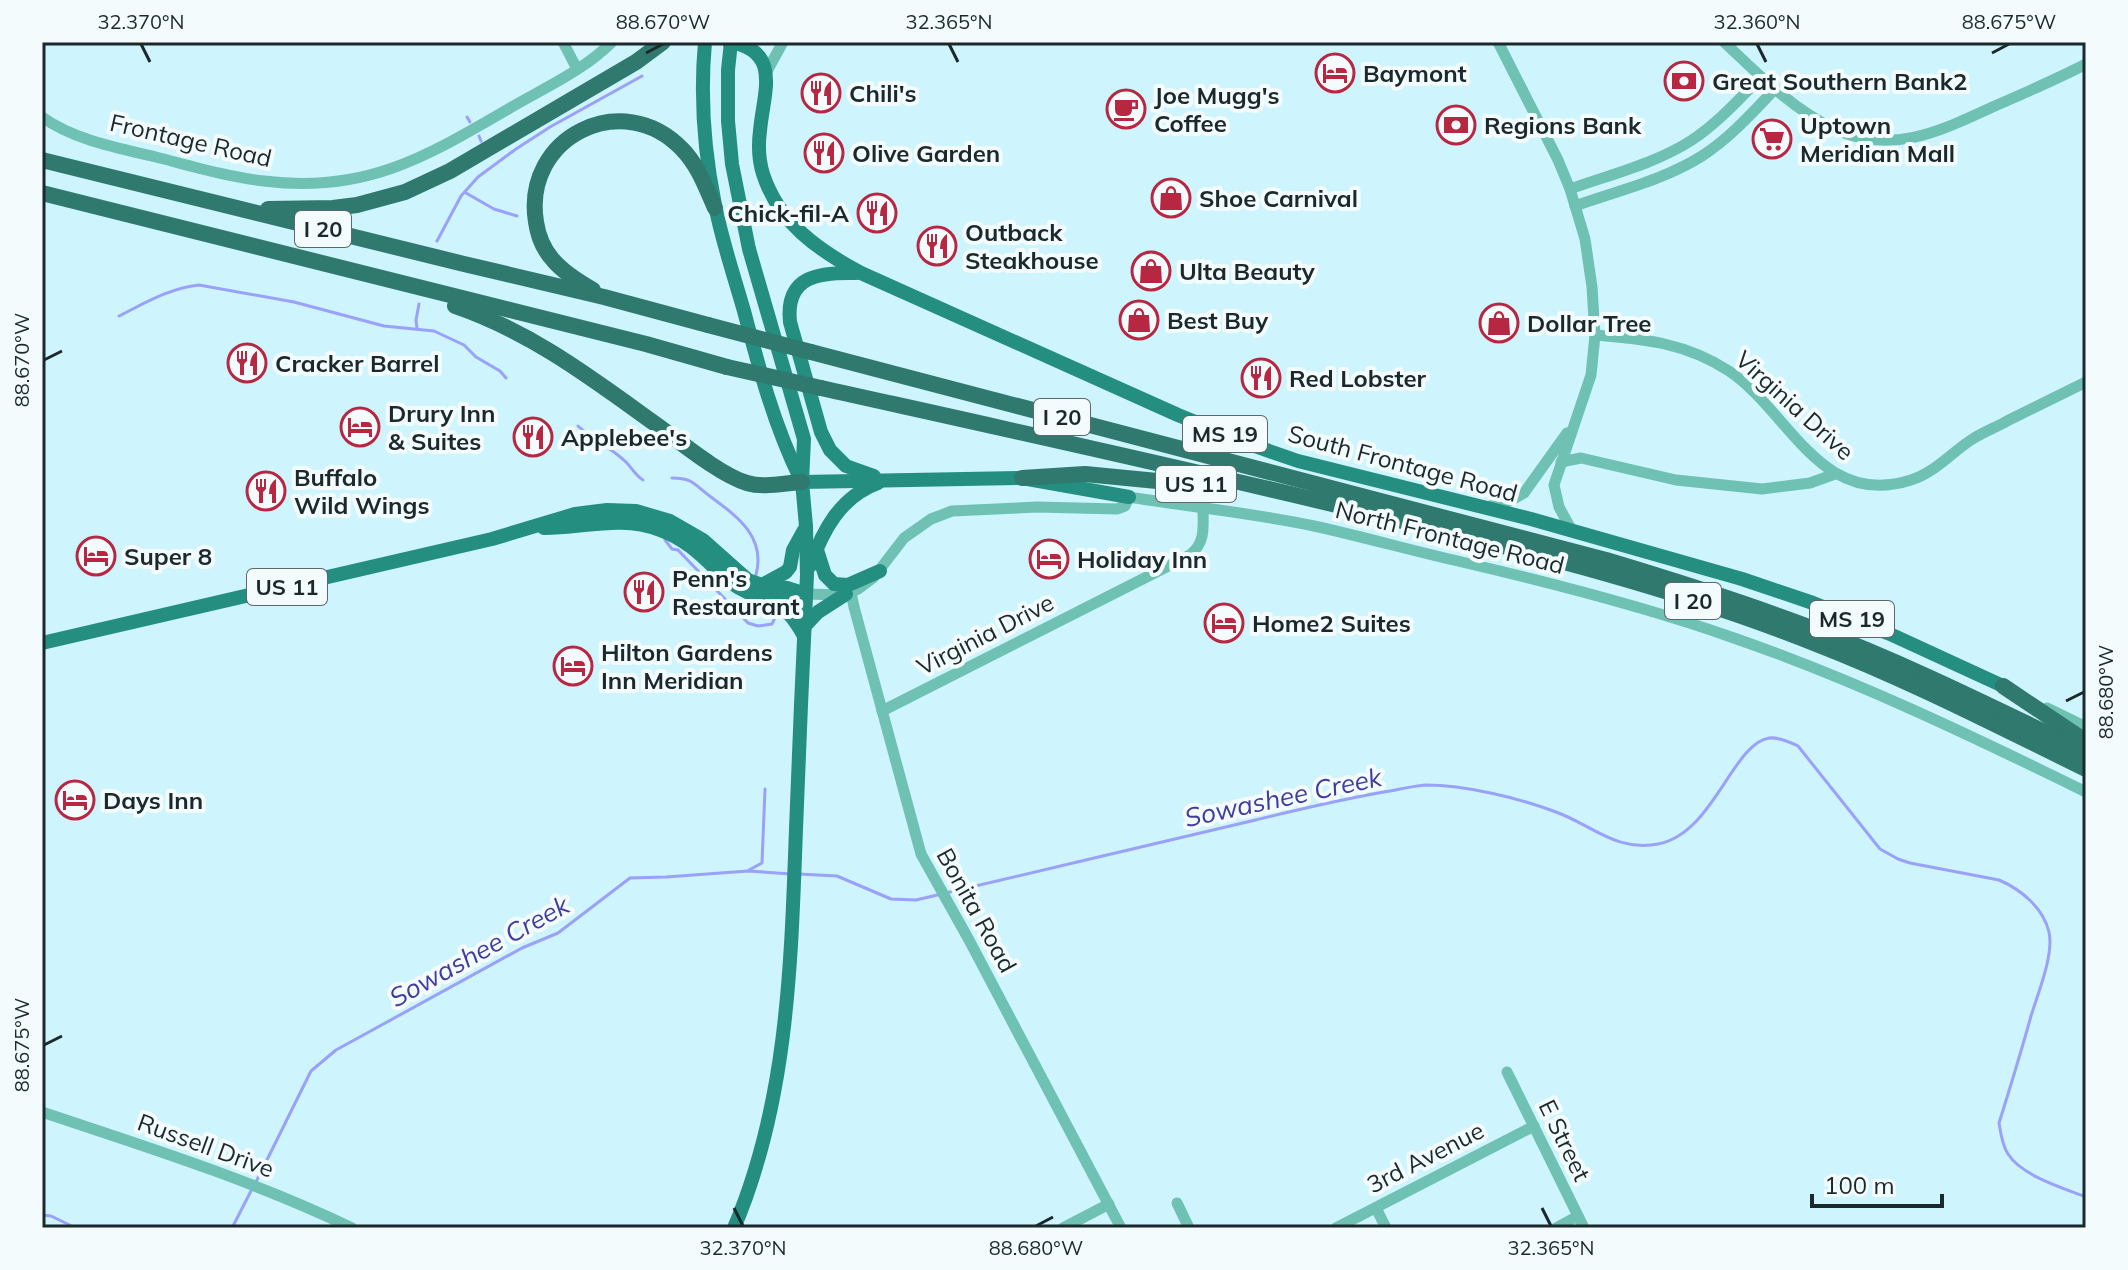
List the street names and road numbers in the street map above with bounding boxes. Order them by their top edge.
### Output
street label: Frontage Road [107,107,275,173]
road number: I 20 [295,211,351,247]
street label: Virginia Drive [1729,344,1861,466]
road number: I 20 [1034,399,1090,435]
road number: MS 19 [1183,416,1267,452]
street label: South Frontage Road [1285,418,1521,508]
road number: US 11 [1156,466,1236,502]
street label: North Frontage Road [1332,494,1568,580]
road number: US 11 [247,569,327,605]
road number: I 20 [1665,583,1721,619]
street label: Virginia Drive [912,587,1058,681]
road number: MS 19 [1810,601,1894,637]
street label: Bonita Road [931,843,1023,977]
street label: E Street [1533,1094,1597,1186]
street label: Russell Drive [134,1106,278,1184]
street label: 3rd Avenue [1362,1115,1488,1199]

